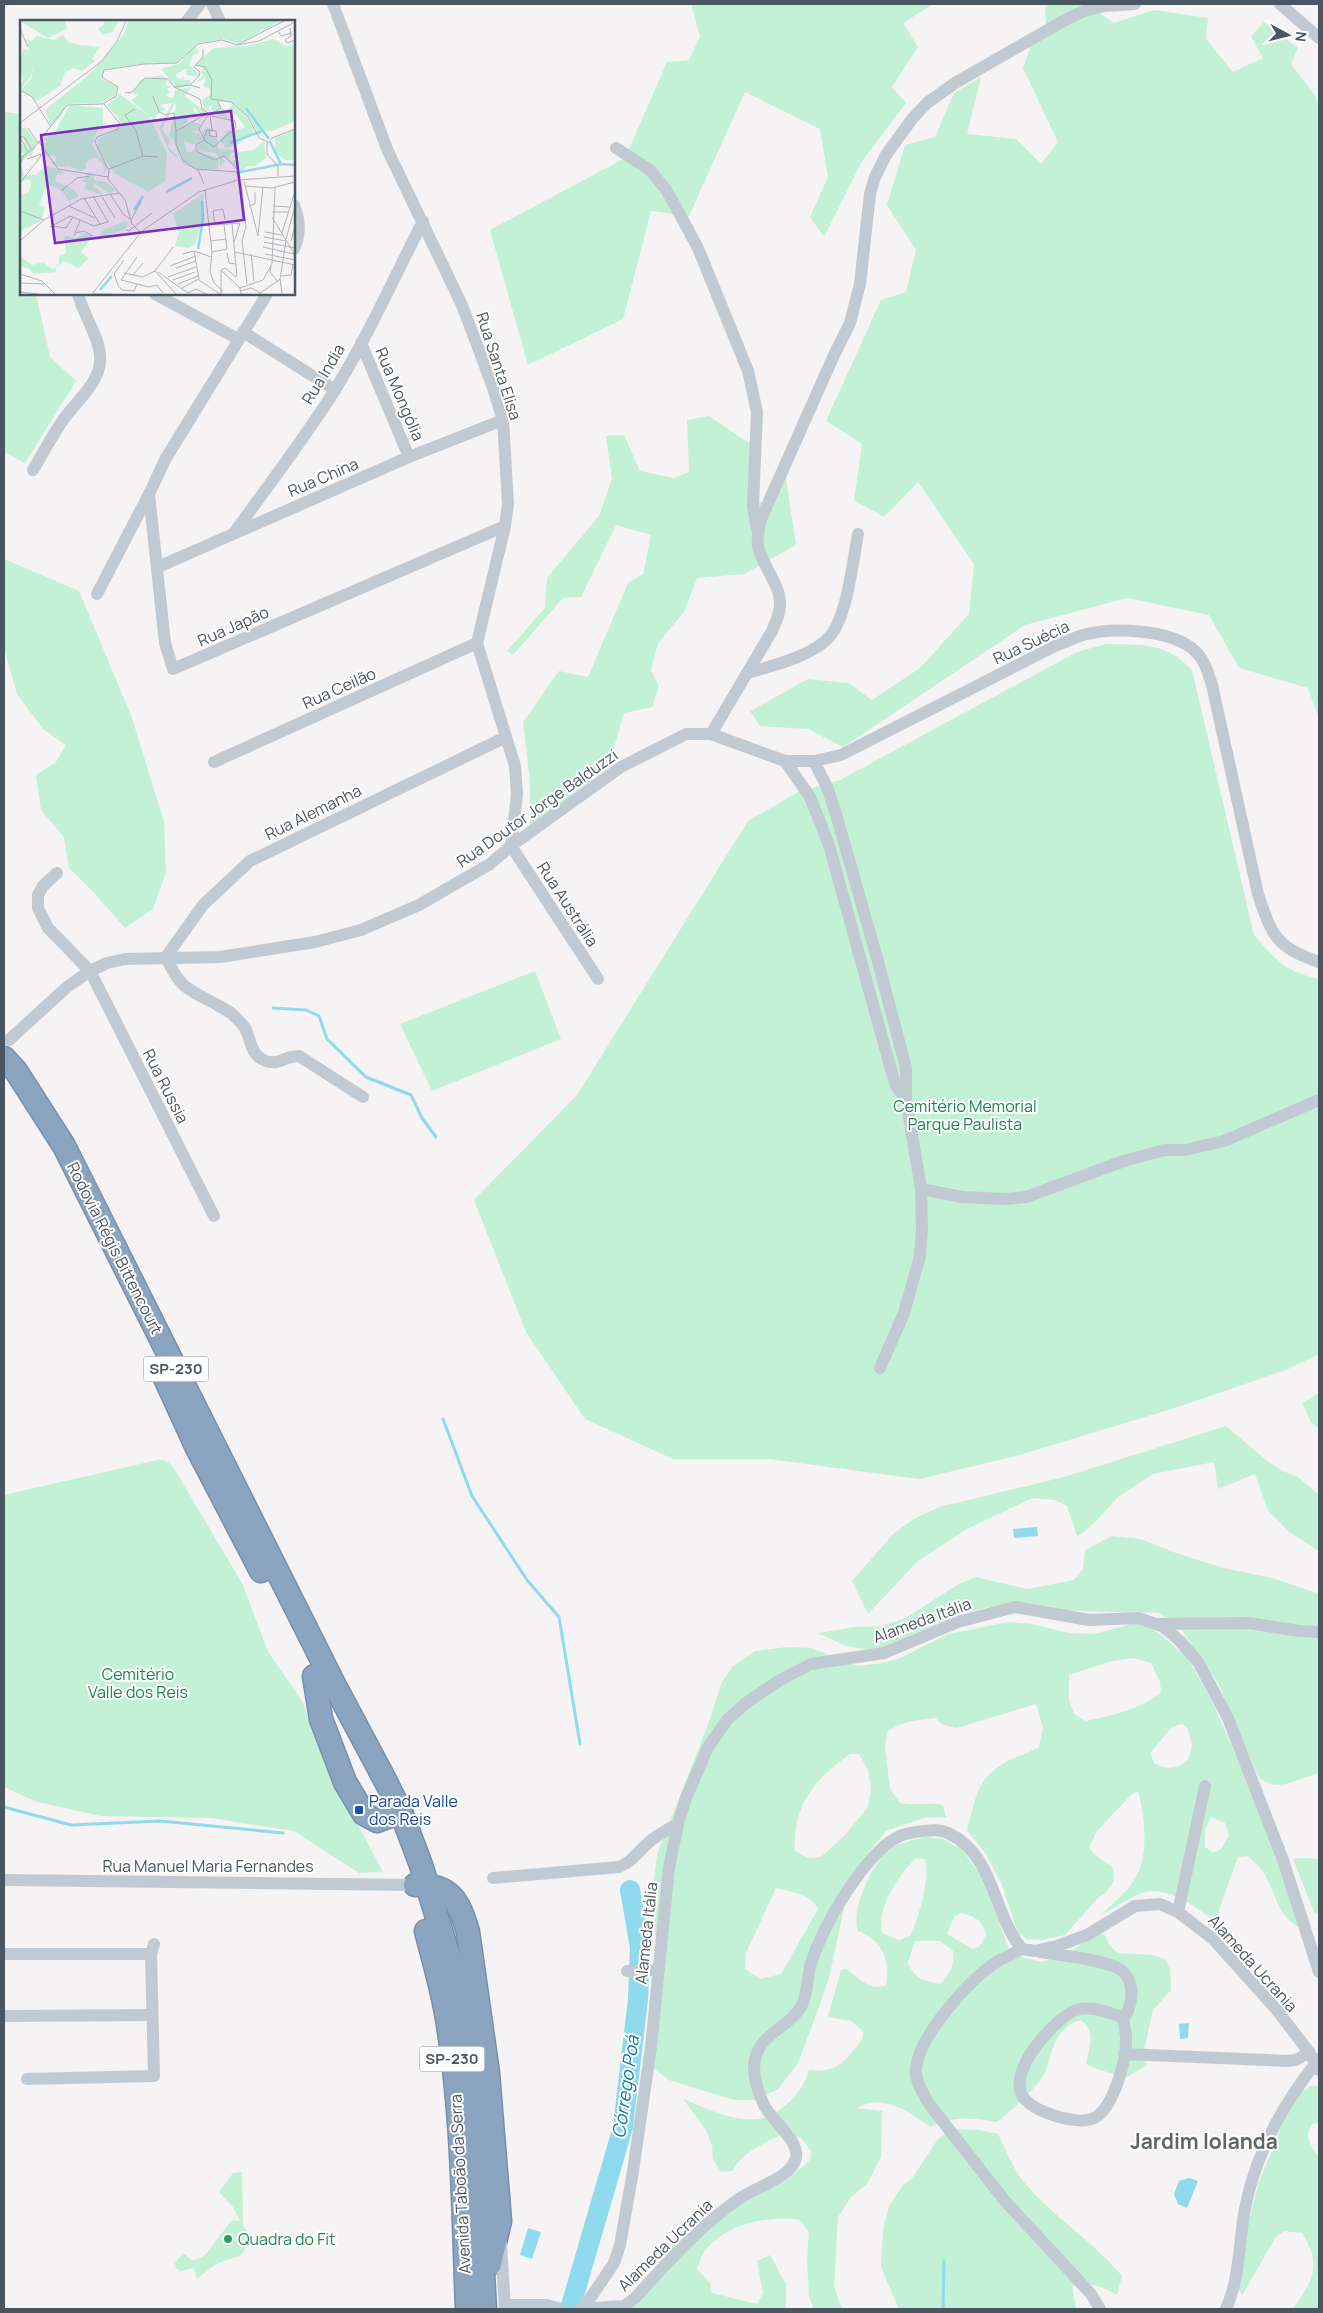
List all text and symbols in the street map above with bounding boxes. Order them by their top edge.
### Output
north arrow [1263,10,1313,60]
inset map [20,20,295,295]
text: N [1291,30,1311,43]
street label: Rua Santa Elisa [471,309,527,423]
street label: Rua India [296,340,350,408]
street label: Rua Mongólia [370,344,430,444]
street label: Rua China [284,452,362,502]
street label: Rua Japão [194,601,272,651]
street label: Rua Suécia [989,615,1073,669]
street label: Rua Ceilão [299,662,379,714]
street label: Rua Doutor Jorge Balduzzi [452,744,622,872]
street label: Rua Alemanha [261,779,365,845]
street label: Rua Austrália [532,857,604,951]
street label: Rua Russia [138,1045,194,1127]
park label: Cemitério Memorial Parque Paulista [893,1095,1037,1135]
street label: Rodovia Régis Bittencourt [62,1158,168,1338]
road number: SP-230 [144,1356,208,1382]
street label: Alameda Itália [870,1592,974,1648]
park label: Cemitério Valle dos Reis [88,1663,188,1703]
place label: Parada Valle dos Reis [369,1790,458,1830]
marker: Parada Valle dos Reis [353,1804,365,1816]
street label: Rua Manuel Maria Fernandes [102,1855,314,1877]
street label: Alameda Itália [630,1881,662,1985]
street label: Alameda Ucrania [1203,1910,1303,2016]
water label: Córrego Poá [606,2033,644,2140]
road number: SP-230 [420,2046,484,2072]
street label: Avenida Taboão da Serra [444,2094,476,2274]
district label: Jardim Iolanda [1130,2127,1278,2155]
street label: Alameda Ucrania [613,2194,717,2296]
place label: Quadra do Fit [238,2228,335,2250]
marker: Quadra do Fit [222,2233,234,2245]

